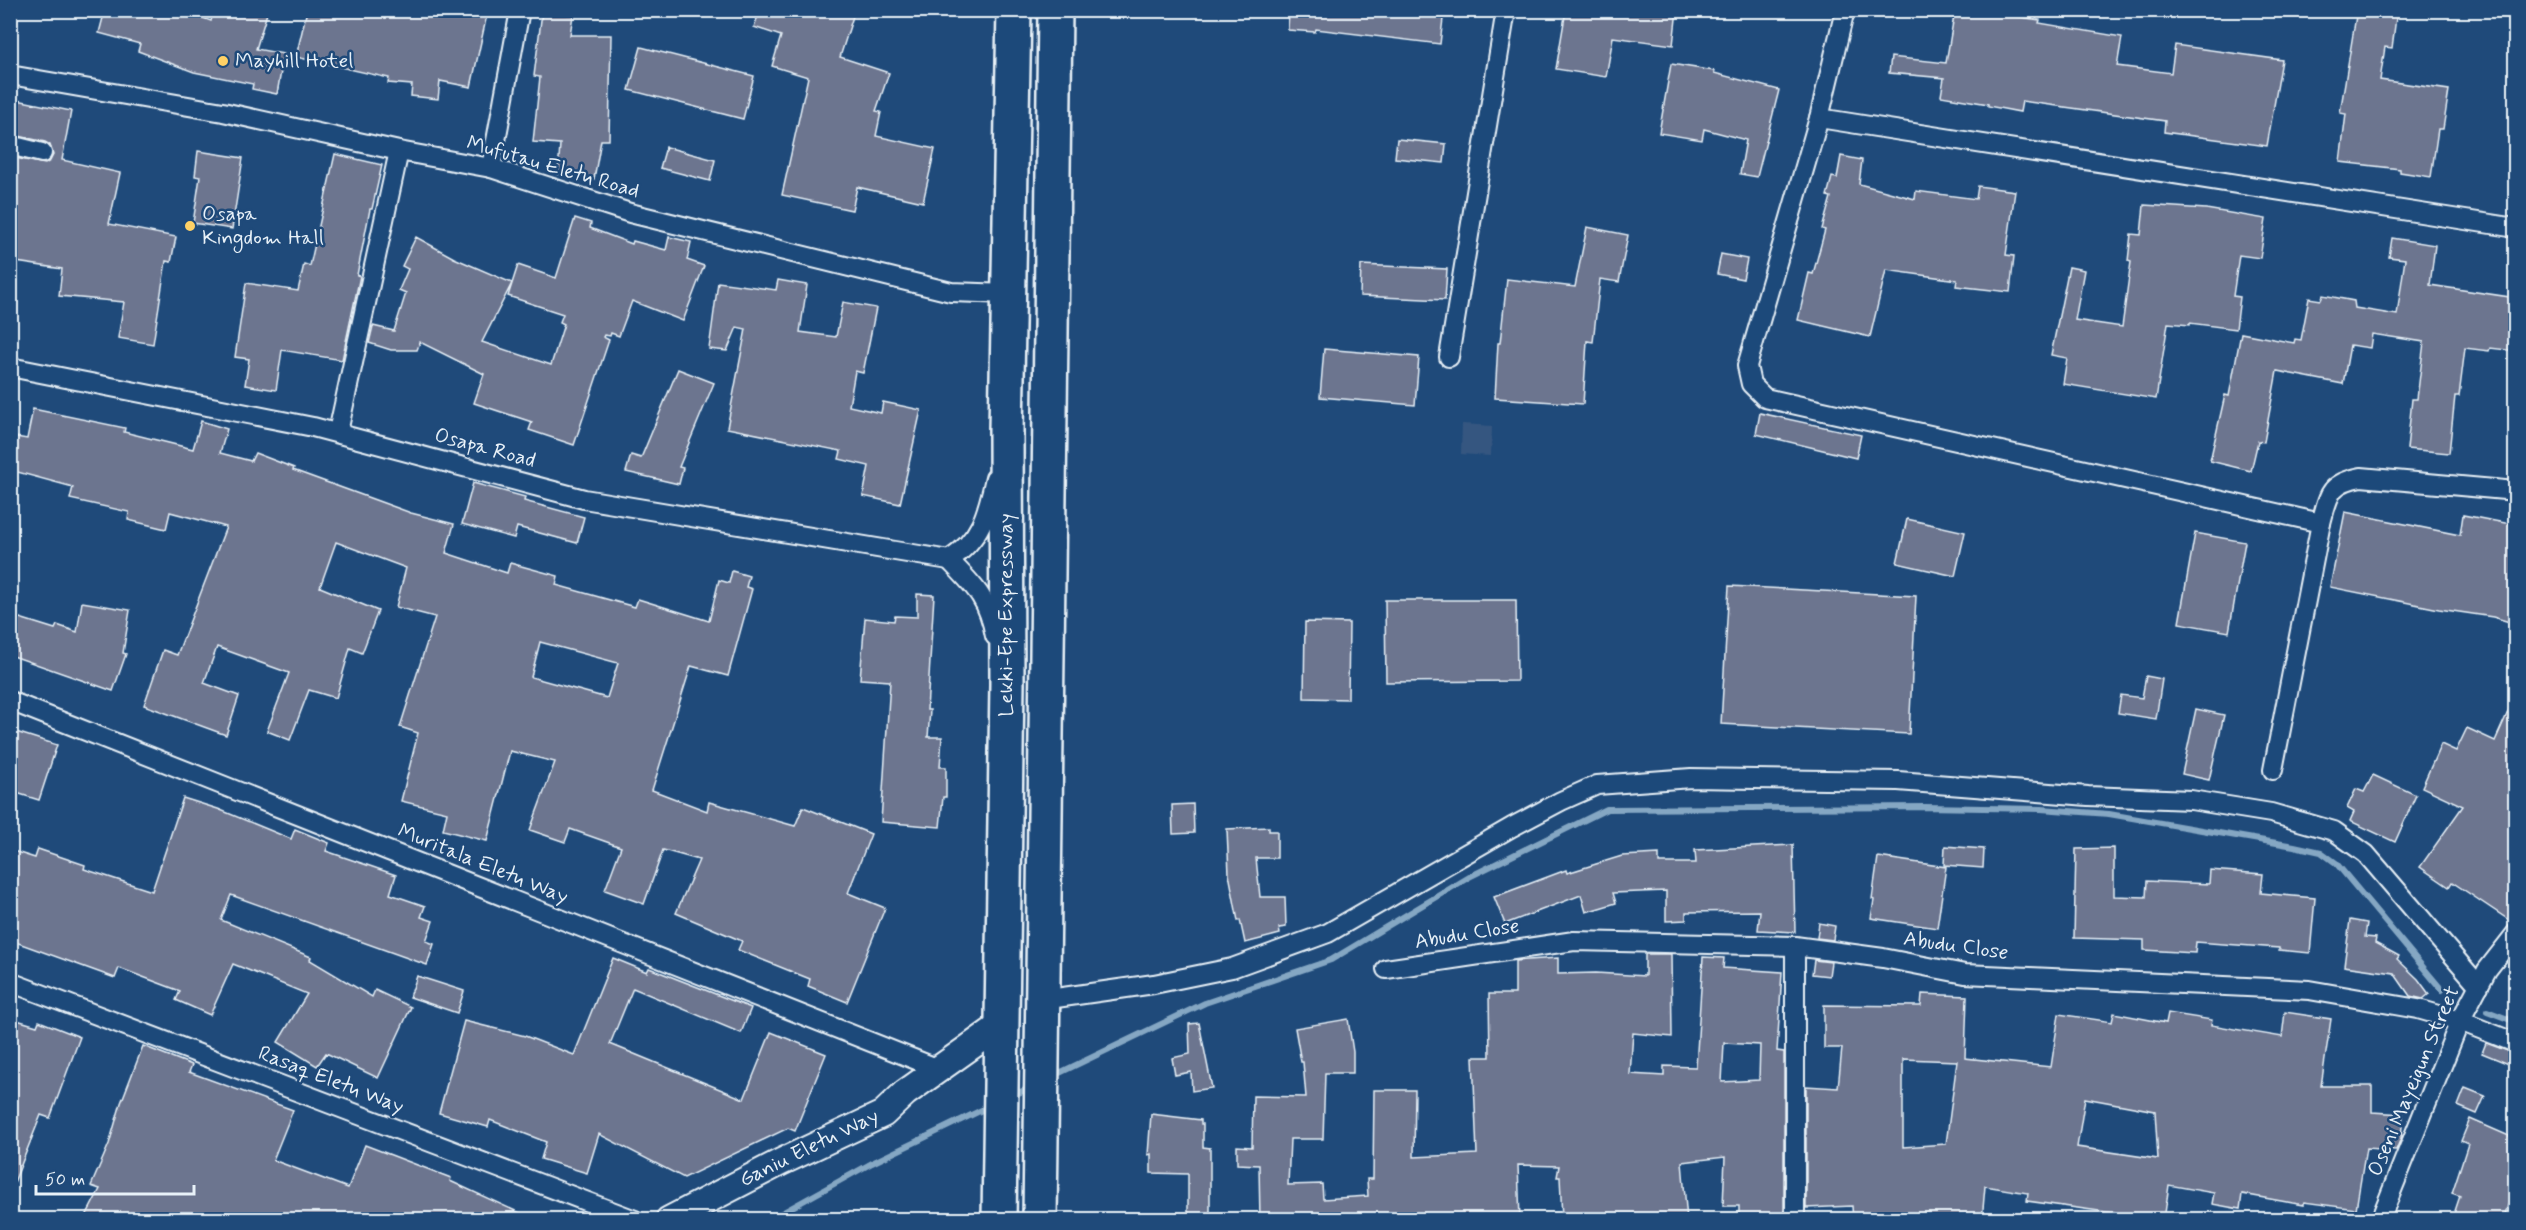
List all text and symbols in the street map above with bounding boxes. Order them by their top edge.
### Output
place label: Mayhill Hotel [235,47,353,75]
marker: Mayhill Hotel [216,54,230,68]
street label: Mufutau Eletu Road [463,129,643,205]
place label: Osapa Kingdom Hall [202,200,324,253]
marker: Osapa Kingdom Hall [183,219,197,233]
street label: Osapa Road [431,421,539,475]
street label: Lekki-Epe Expressway [992,513,1020,717]
street label: Muritala Eletu Way [394,817,572,911]
street label: Abudu Close [1413,912,1521,956]
street label: Abudu Close [1902,925,2010,967]
street label: Oseni Mayeigun Street [2361,981,2467,1181]
street label: Rasaq Eletu Way [254,1039,408,1121]
street label: Ganiu Eletu Way [735,1102,883,1194]
scale bar [36,1158,194,1196]
text: 50 m [45,1168,85,1192]

